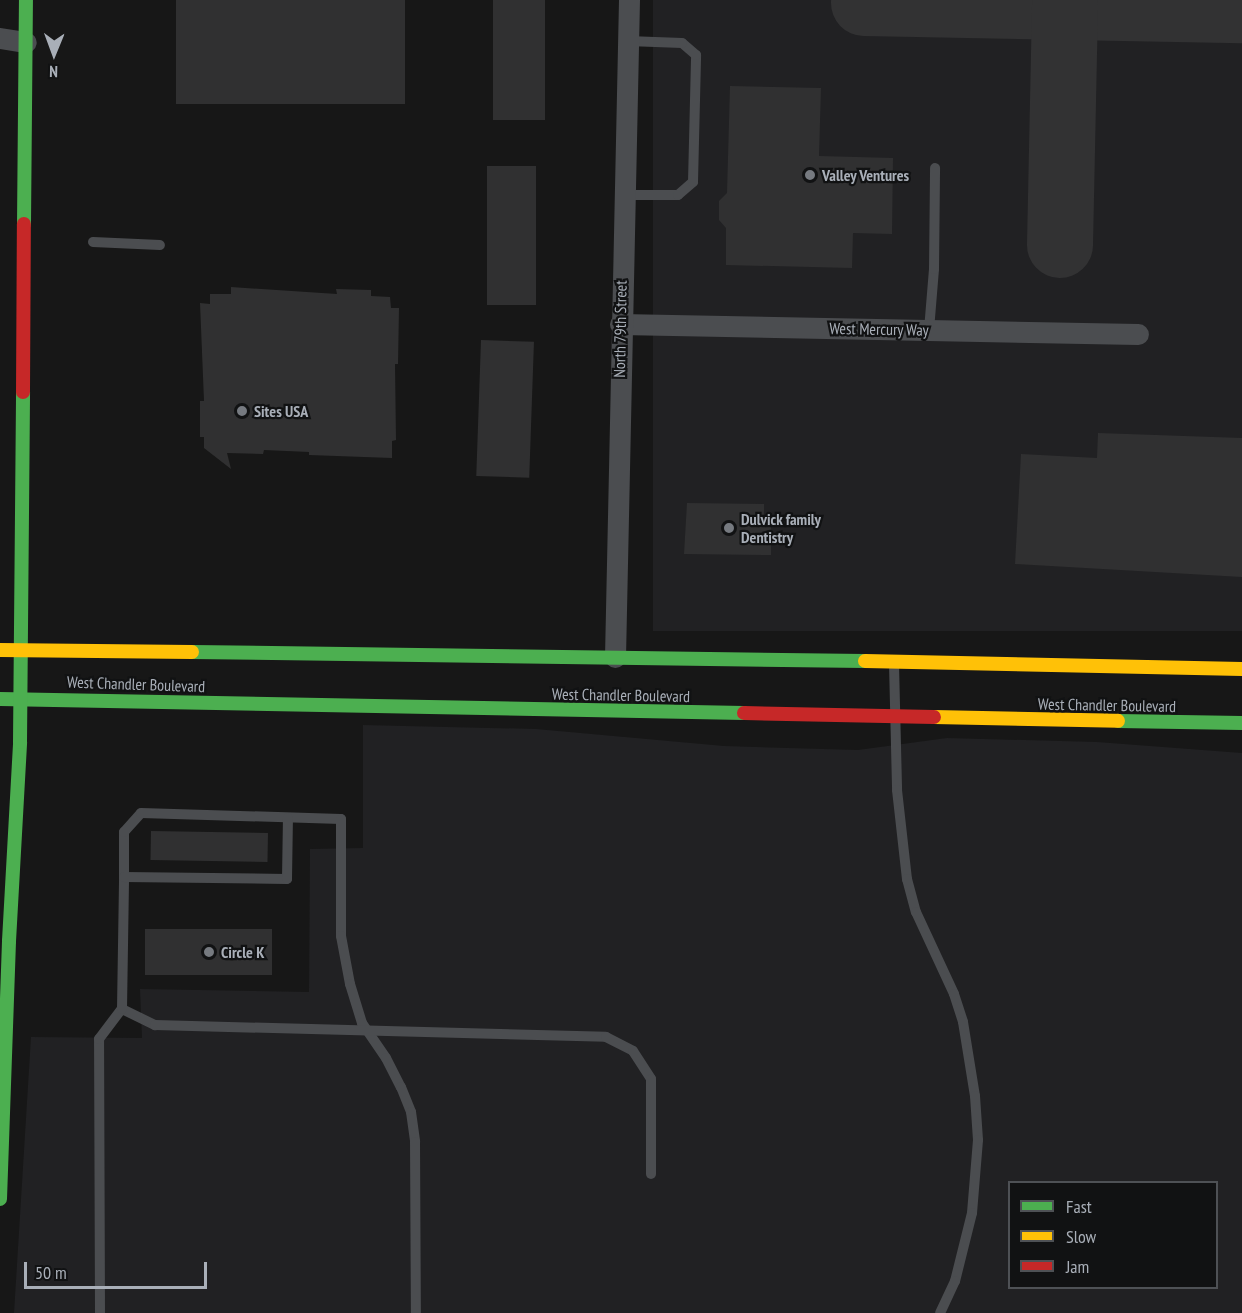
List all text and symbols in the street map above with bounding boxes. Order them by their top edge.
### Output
north arrow [24,24,84,84]
text: N [49,62,58,82]
place label: Valley Ventures [822,165,910,185]
marker: Valley Ventures [803,168,817,182]
street label: North 79th Street [610,280,630,378]
street label: West Mercury Way [829,319,929,339]
place label: Sites USA [254,401,308,421]
marker: Sites USA [235,404,249,418]
place label: Dulvick family Dentistry [741,509,821,547]
marker: Dulvick family Dentistry [722,521,736,535]
street label: West Chandler Boulevard [67,672,205,696]
street label: West Chandler Boulevard [552,684,690,706]
street label: West Chandler Boulevard [1038,694,1176,716]
place label: Circle K [221,942,265,962]
marker: Circle K [202,945,216,959]
legend [1008,1181,1218,1289]
text: Fast [1066,1195,1092,1218]
text: Slow [1066,1225,1096,1248]
scale bar [27,1250,210,1288]
text: Jam [1066,1255,1089,1278]
text: 50 m [35,1261,67,1284]

